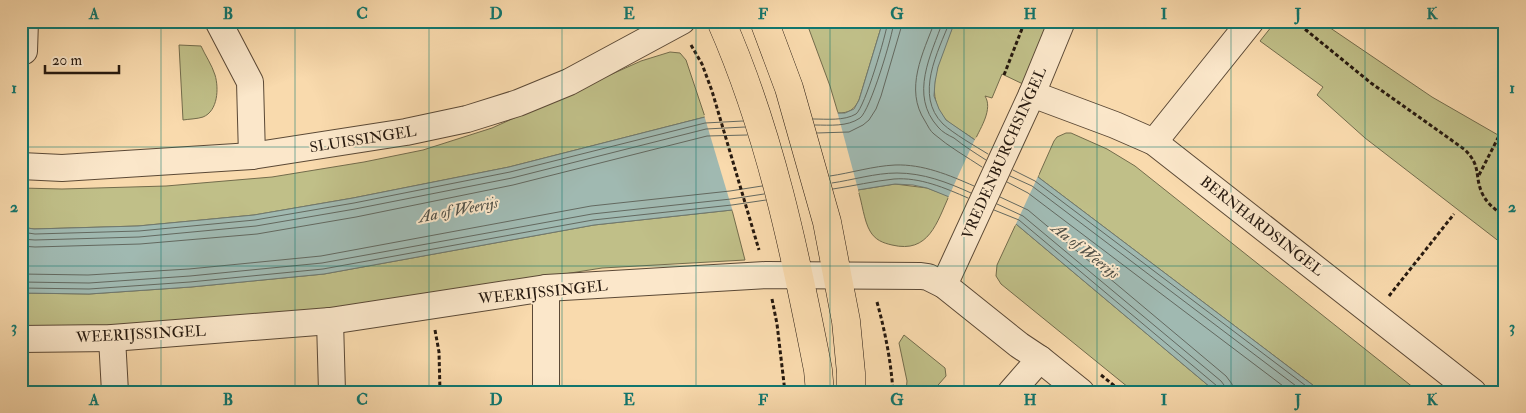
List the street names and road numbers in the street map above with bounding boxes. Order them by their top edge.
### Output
street label: VREDENBURCHSINGEL [958,64,1051,242]
street label: SLUISSINGEL [308,122,418,157]
street label: BERNHARDSINGEL [1196,172,1327,281]
street label: WEERIJSSINGEL [476,276,609,310]
street label: WEERIJSSINGEL [75,322,207,348]

